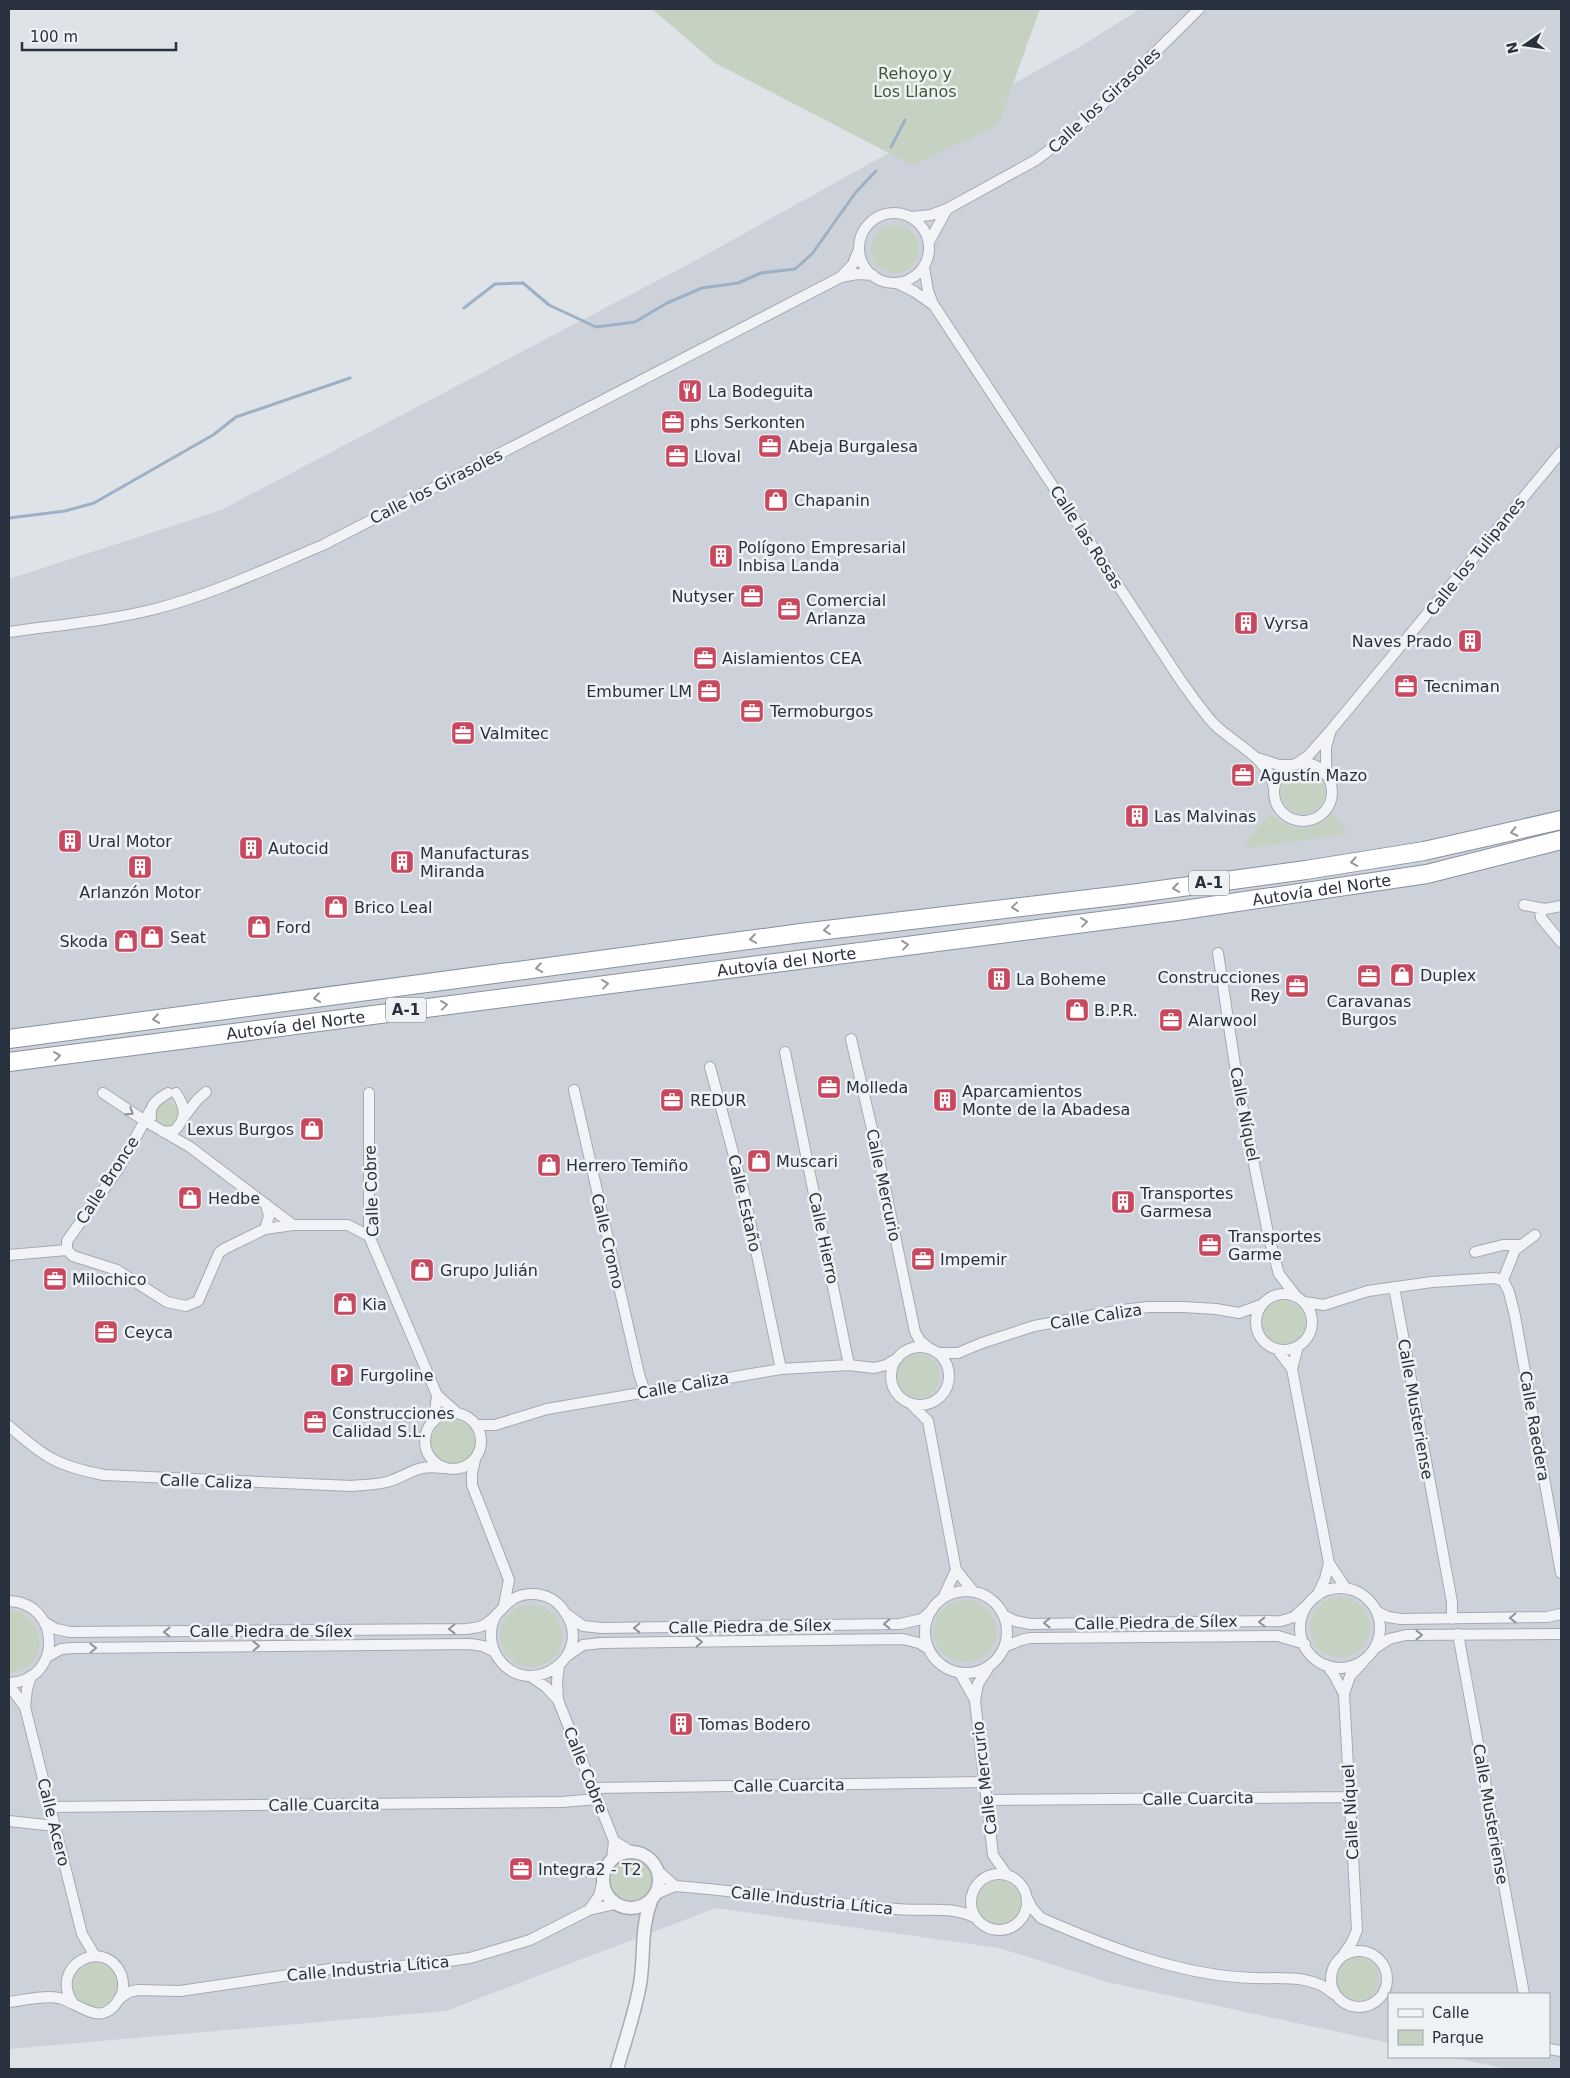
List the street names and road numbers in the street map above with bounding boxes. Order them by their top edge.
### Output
street label: Calle los Girasoles [1044,43,1164,157]
street label: Calle los Girasoles [367,445,506,528]
street label: Calle las Rosas [1046,482,1127,592]
street label: Calle los Tulipanes [1422,493,1529,619]
road number: A-1 [1189,870,1229,896]
street label: Autovía del Norte [1251,870,1392,910]
street label: Autovía del Norte [716,944,857,980]
road number: A-1 [386,998,426,1022]
street label: Autovía del Norte [225,1007,366,1044]
street label: Calle Níquel [1226,1065,1263,1163]
street label: Calle Mercurio [862,1127,905,1243]
street label: Calle Bronce [72,1133,143,1228]
street label: Calle Cobre [360,1145,383,1237]
street label: Calle Estaño [724,1153,765,1254]
street label: Calle Hierro [805,1190,843,1286]
street label: Calle Cromo [587,1192,628,1291]
street label: Calle Caliza [1049,1300,1143,1333]
street label: Calle Musteriense [1394,1337,1437,1481]
street label: Calle Caliza [636,1368,730,1403]
street label: Calle Raedera [1515,1369,1554,1483]
street label: Calle Caliza [159,1470,253,1493]
street label: Calle Piedra de Sílex [1074,1612,1238,1633]
street label: Calle Piedra de Sílex [668,1616,832,1637]
street label: Calle Piedra de Sílex [189,1622,353,1641]
street label: Calle Mercurio [968,1720,1001,1836]
street label: Calle Cobre [559,1724,612,1816]
street label: Calle Musteriense [1469,1742,1512,1886]
street label: Calle Níquel [1339,1764,1362,1860]
street label: Calle Cuarcita [733,1775,845,1796]
street label: Calle Acero [33,1776,74,1868]
street label: Calle Cuarcita [1142,1788,1254,1809]
street label: Calle Cuarcita [268,1794,380,1815]
street label: Calle Industria Lítica [730,1883,894,1918]
street label: Calle Industria Lítica [286,1952,450,1985]

